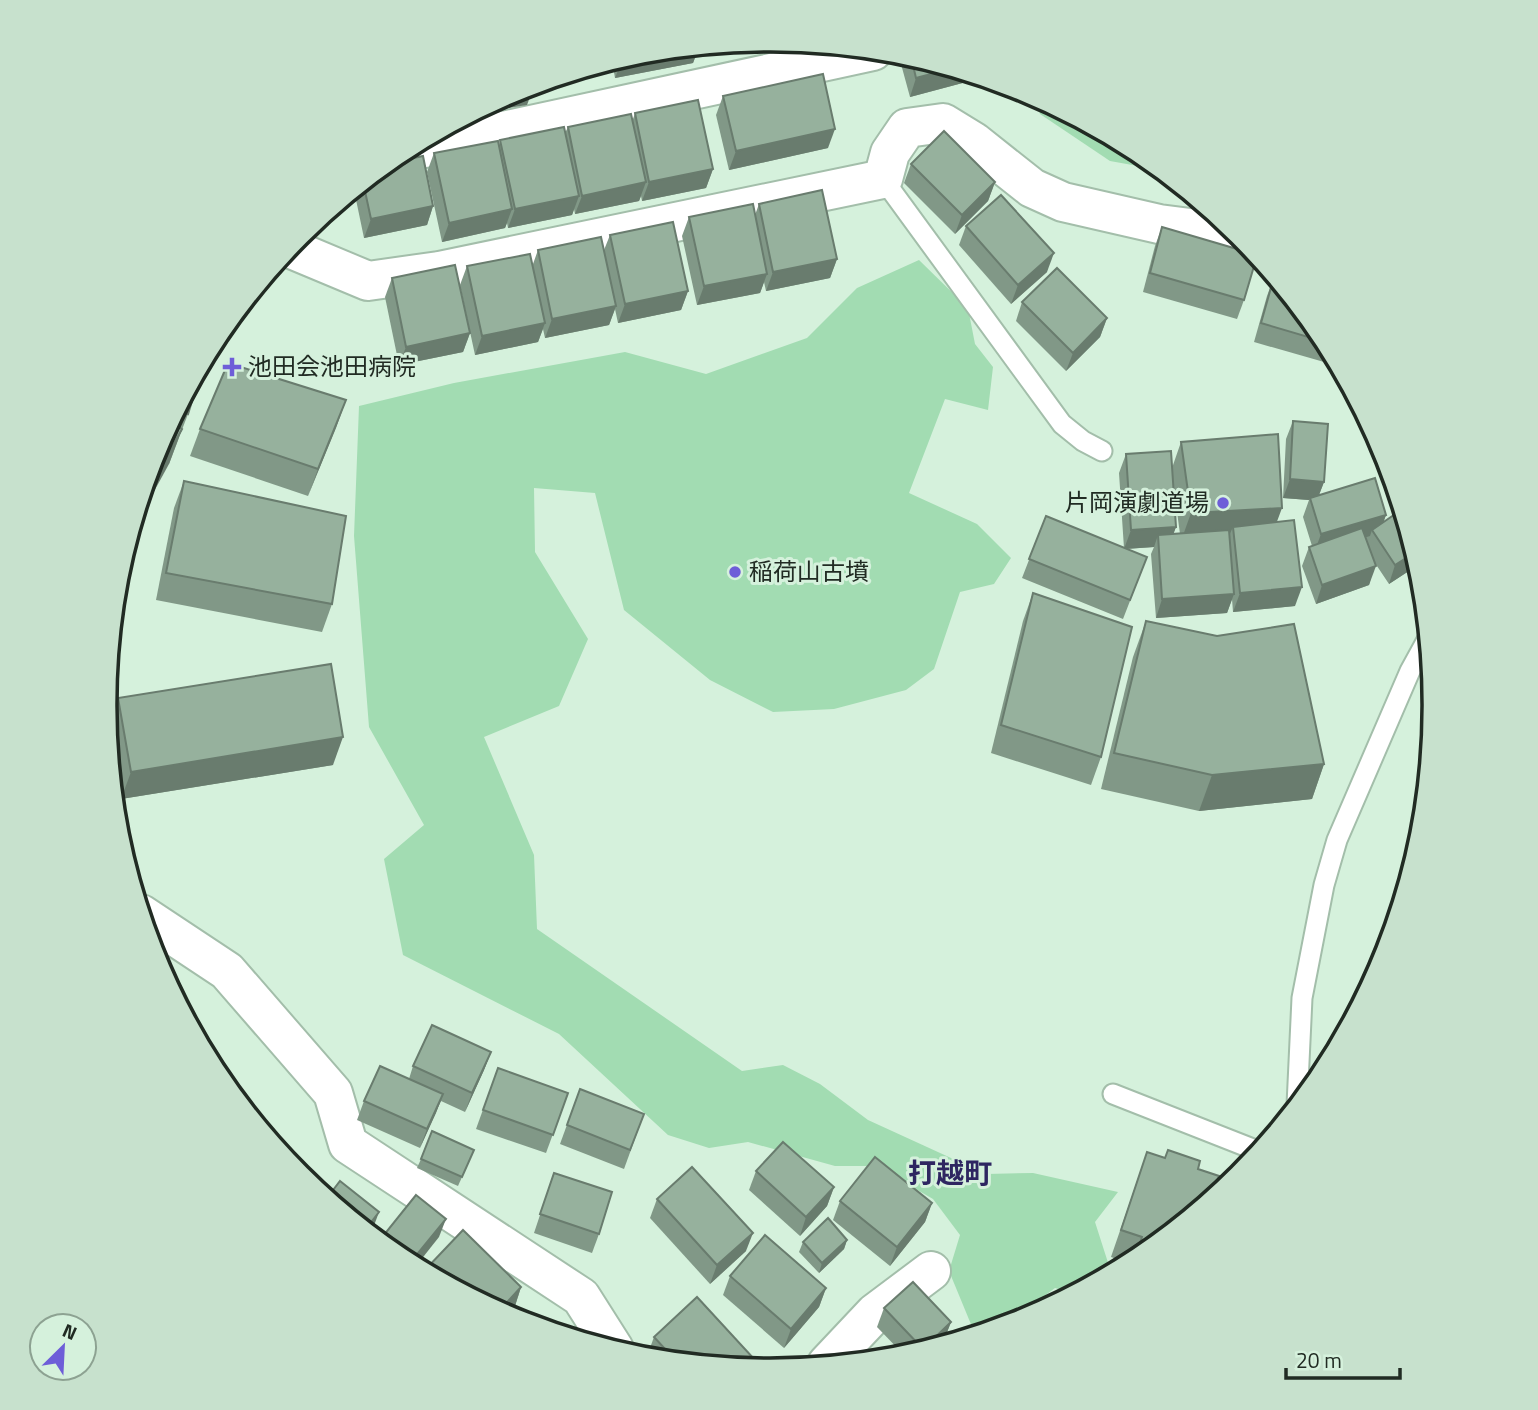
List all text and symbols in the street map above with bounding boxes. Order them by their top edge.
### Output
place label: 池田会池田病院 [248,348,416,384]
marker: 池田会池田病院 [222,357,242,377]
place label: 片岡演劇道場 [1065,484,1209,520]
marker: 片岡演劇道場 [1215,495,1231,511]
place label: 稲荷山古墳 [749,553,869,589]
marker: 稲荷山古墳 [727,564,743,580]
district label: 打越町 [908,1151,992,1194]
north arrow [28,1312,98,1382]
text: N [58,1315,82,1347]
scale bar [1286,1336,1400,1380]
text: 20 m [1296,1344,1342,1376]

